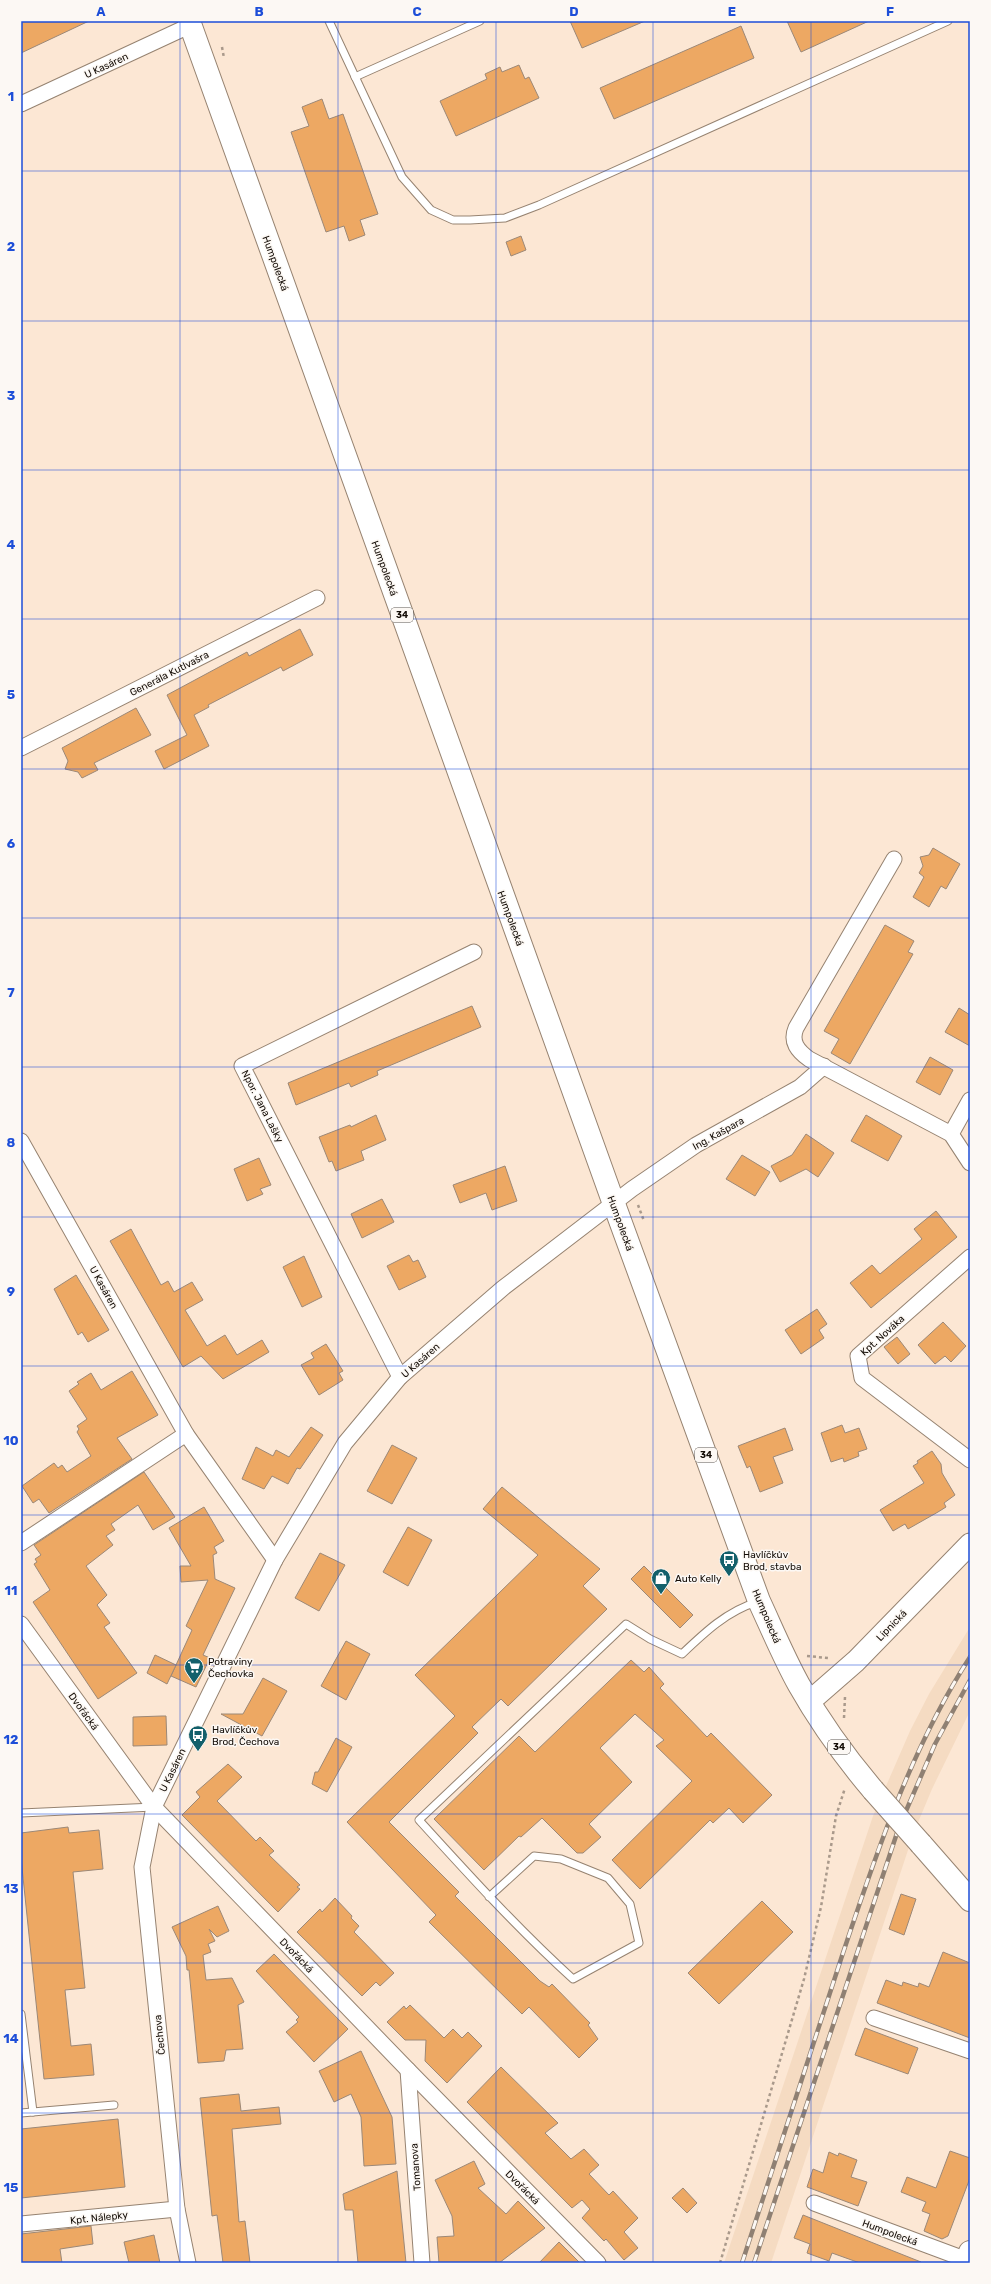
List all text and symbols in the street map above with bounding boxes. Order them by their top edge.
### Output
text: A [96,4,106,19]
text: B [254,4,264,19]
text: C [412,4,422,19]
text: D [569,4,579,19]
text: E [728,4,736,19]
text: F [886,4,894,19]
street label: U Kasáren [83,51,130,81]
text: 1 [8,89,14,104]
street label: Humpolecká [260,234,291,293]
text: 2 [7,239,15,254]
text: 3 [7,388,16,403]
text: 4 [7,537,16,552]
street label: Humpolecká [369,539,400,598]
road number: 34 [391,608,413,622]
street label: Generála Kutlvašra [128,649,211,699]
text: 5 [7,687,15,702]
text: 6 [7,836,16,851]
street label: Humpolecká [495,889,526,948]
text: 7 [7,985,15,1000]
street label: Npor. Jana Lašky [239,1068,286,1145]
street label: Ing. Kašpara [691,1115,746,1153]
text: 8 [7,1135,16,1150]
street label: Humpolecká [605,1194,636,1253]
street label: U Kasáren [87,1264,120,1311]
text: 9 [7,1284,15,1299]
street label: Kpt. Nováka [858,1313,907,1359]
street label: U Kasáren [399,1341,442,1381]
text: 10 [3,1433,19,1448]
road number: 34 [695,1448,717,1462]
bus stop icon: Havlíčkův Brod, stavba [718,1549,740,1577]
place label: Havlíčkův Brod, stavba [743,1549,801,1573]
shop icon: Auto Kelly [650,1567,672,1595]
place label: Auto Kelly [675,1573,722,1585]
text: 11 [5,1583,17,1598]
street label: Humpolecká [749,1587,783,1645]
street label: Lipnická [874,1608,909,1644]
supermarket icon: Potraviny Čechovka [183,1656,205,1684]
place label: Potraviny Čechovka [208,1656,254,1680]
street label: Dvořácká [66,1691,101,1733]
bus stop icon: Havlíčkův Brod, Čechova [187,1724,209,1752]
place label: Havlíčkův Brod, Čechova [212,1724,279,1748]
text: 12 [4,1732,18,1747]
road number: 34 [828,1740,850,1754]
street label: U Kasáren [157,1747,189,1794]
text: 13 [3,1881,19,1896]
street label: Dvořácká [277,1936,316,1975]
street label: Čechova [152,2014,168,2056]
text: 14 [3,2031,19,2046]
street label: Tomanova [408,2143,424,2191]
street label: Dvořácká [503,2168,542,2207]
text: 15 [4,2180,18,2195]
street label: Kpt. Nálepky [70,2209,129,2227]
street label: Humpolecká [860,2217,919,2248]

